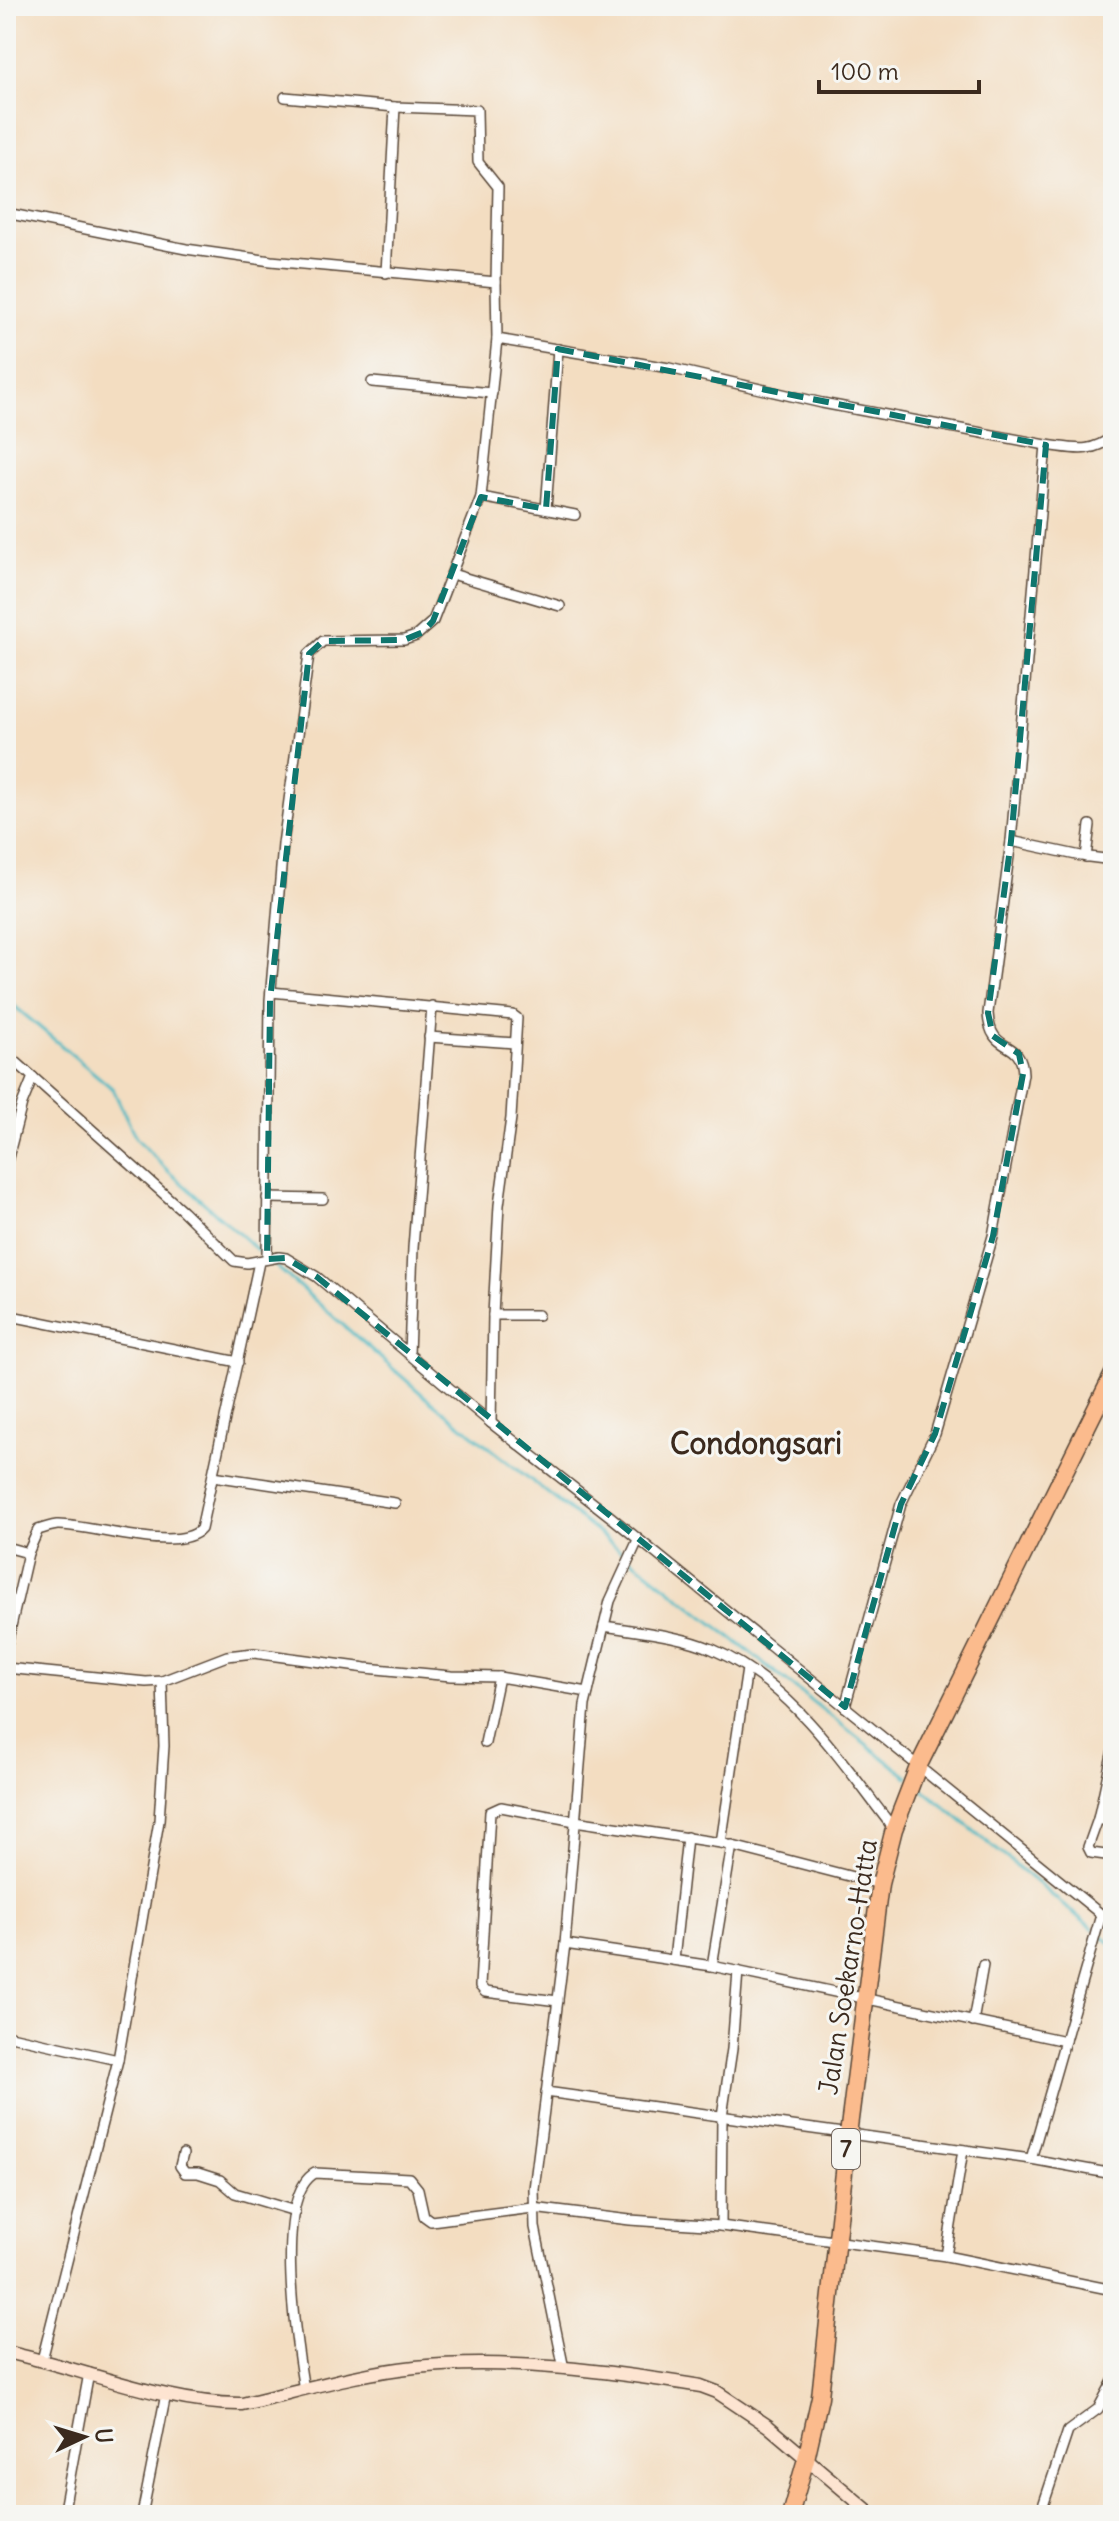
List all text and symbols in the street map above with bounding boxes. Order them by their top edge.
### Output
scale bar [819,44,979,94]
text: 100 m [831,56,899,86]
district label: Condongsari [670,1424,842,1462]
street label: Jalan Soekarno-Hatta [811,1837,884,2097]
road number: 7 [832,2129,860,2169]
north arrow [44,2397,124,2477]
text: U [89,2427,118,2444]

